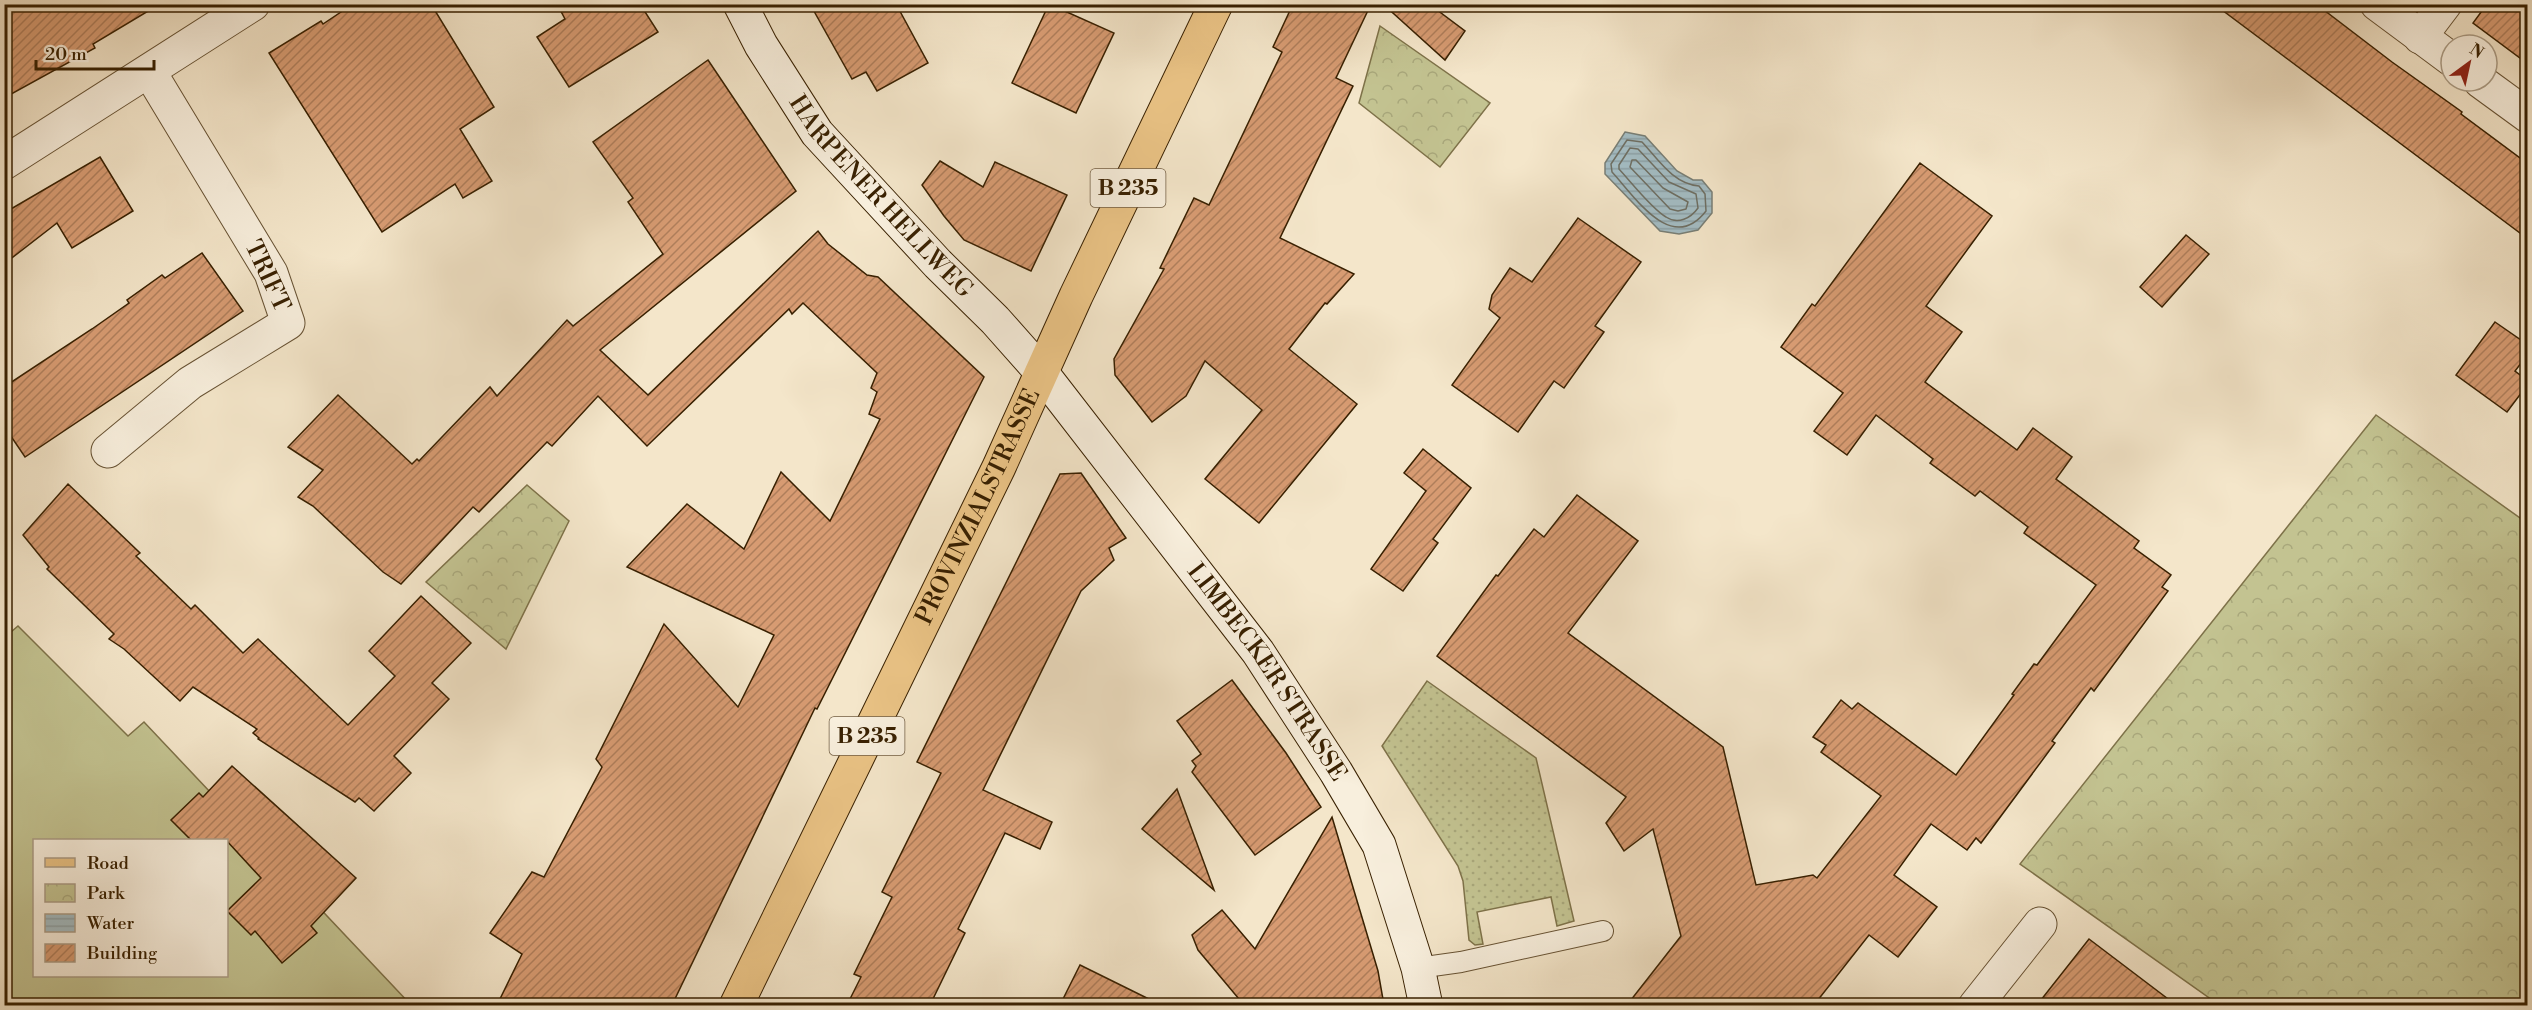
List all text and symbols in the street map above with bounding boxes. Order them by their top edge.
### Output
scale bar [36,33,154,71]
north arrow [2439,33,2499,93]
text: N [2466,39,2488,63]
text: 20 m [45,43,87,66]
street label: HARPENER HELLWEG [782,90,979,305]
road number: B 235 [1090,169,1166,207]
street label: TRIFT [237,235,297,317]
street label: PROVINZIALSTRASSE [909,384,1047,630]
street label: LIMBECKER STRASSE [1180,557,1353,787]
road number: B 235 [830,717,904,755]
legend [33,839,228,977]
text: Road [87,852,130,875]
text: Park [87,882,126,905]
text: Water [86,912,135,935]
text: Building [86,942,158,965]

